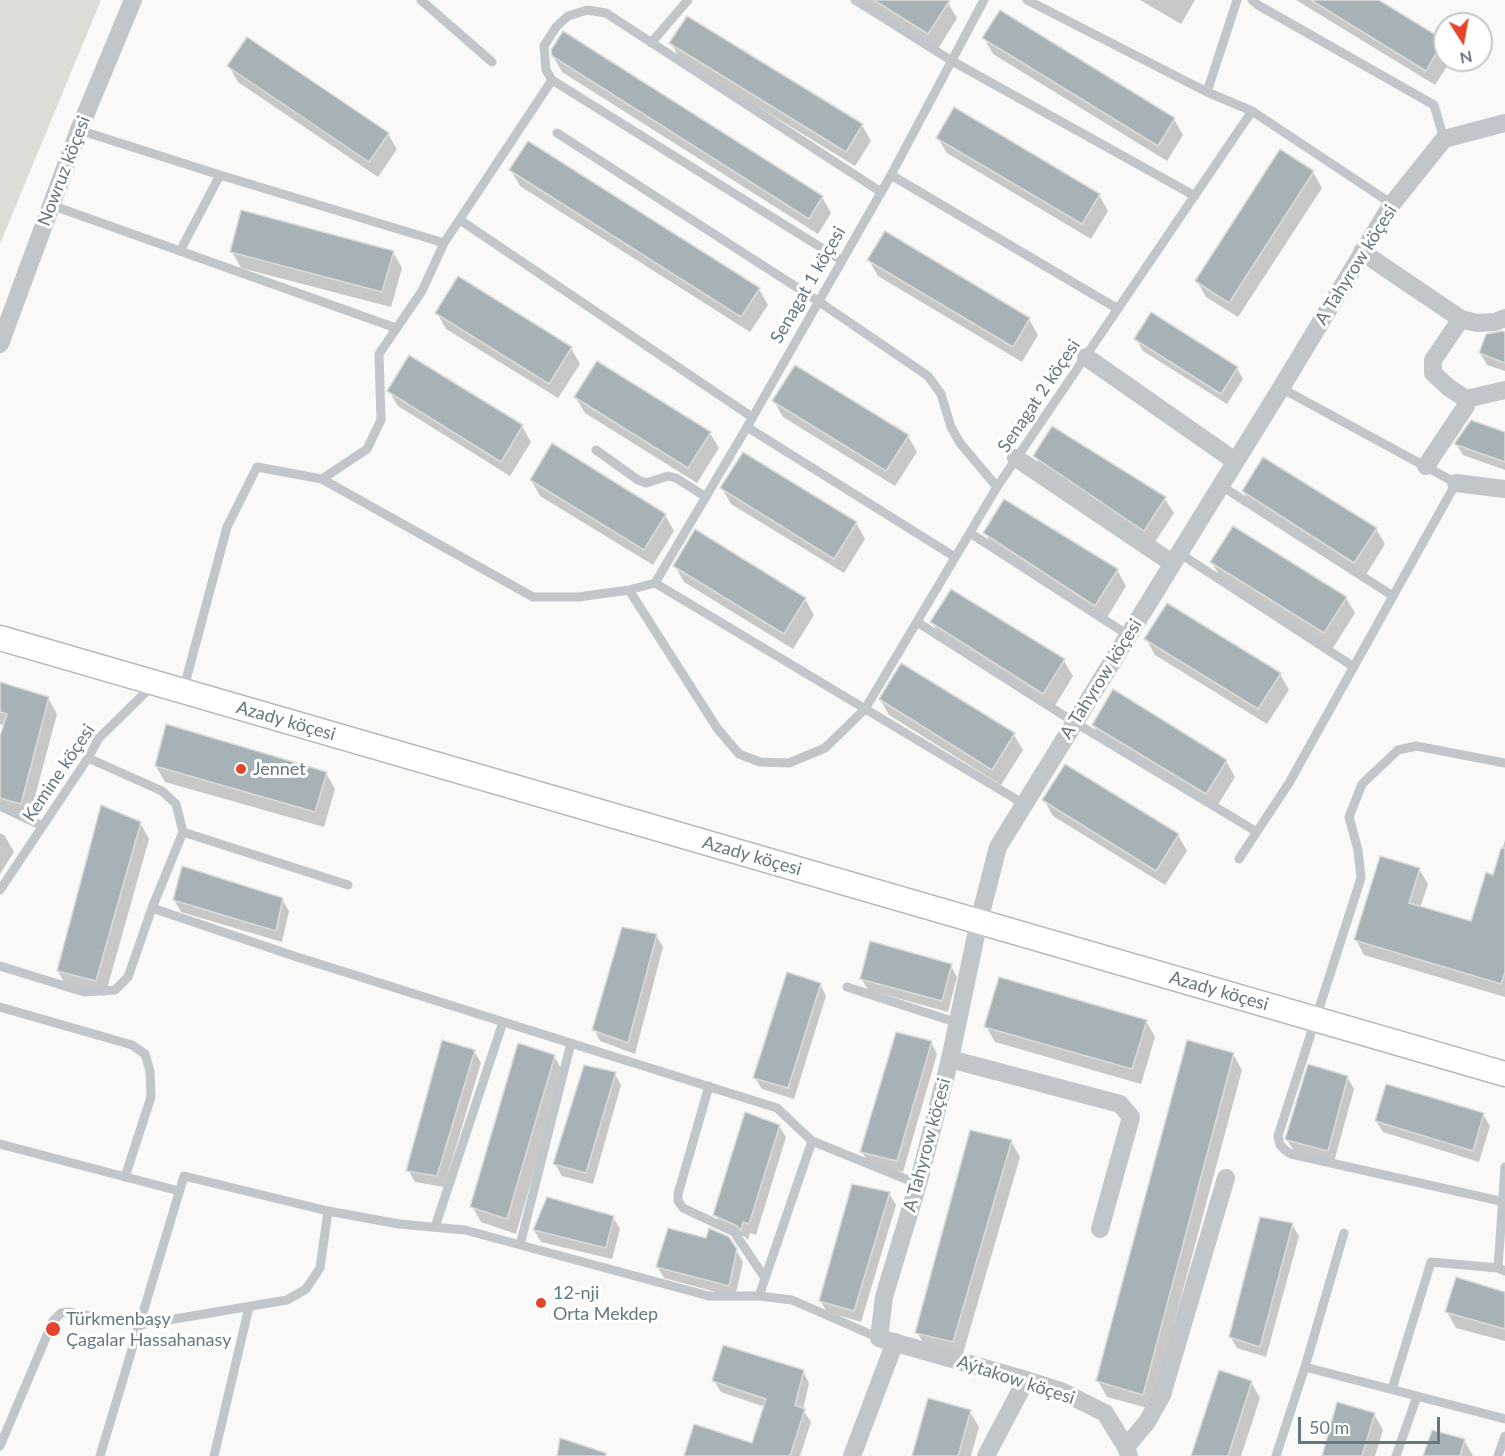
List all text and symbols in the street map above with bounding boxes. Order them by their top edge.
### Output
north arrow [1433,12,1493,72]
text: N [1458,48,1474,69]
street label: Nowruz köçesi [33,113,95,229]
street label: A Tahyrow köçesi [1310,201,1402,329]
street label: Senagat 1 köçesi [766,223,850,347]
street label: Senagat 2 köçesi [993,335,1085,457]
street label: A Tahyrow köçesi [1055,615,1147,743]
street label: Azady köçesi [234,697,338,745]
street label: Kemine köçesi [18,720,100,826]
place label: Jennet [253,758,306,780]
marker: Jennet [234,762,248,776]
street label: Azady köçesi [700,832,804,880]
street label: Azady köçesi [1167,967,1271,1015]
street label: A Tahyrow köçesi [899,1076,955,1214]
place label: 12-nji Orta Mekdep [553,1282,658,1324]
marker: 12-nji Orta Mekdep [534,1296,548,1310]
place label: Türkmenbaşy Çagalar Hassahanasy [66,1308,231,1350]
marker: Türkmenbaşy Çagalar Hassahanasy [44,1320,62,1338]
street label: Aýtakow köçesi [954,1351,1078,1409]
scale bar [1301,1405,1444,1443]
text: 50 m [1309,1416,1349,1438]

